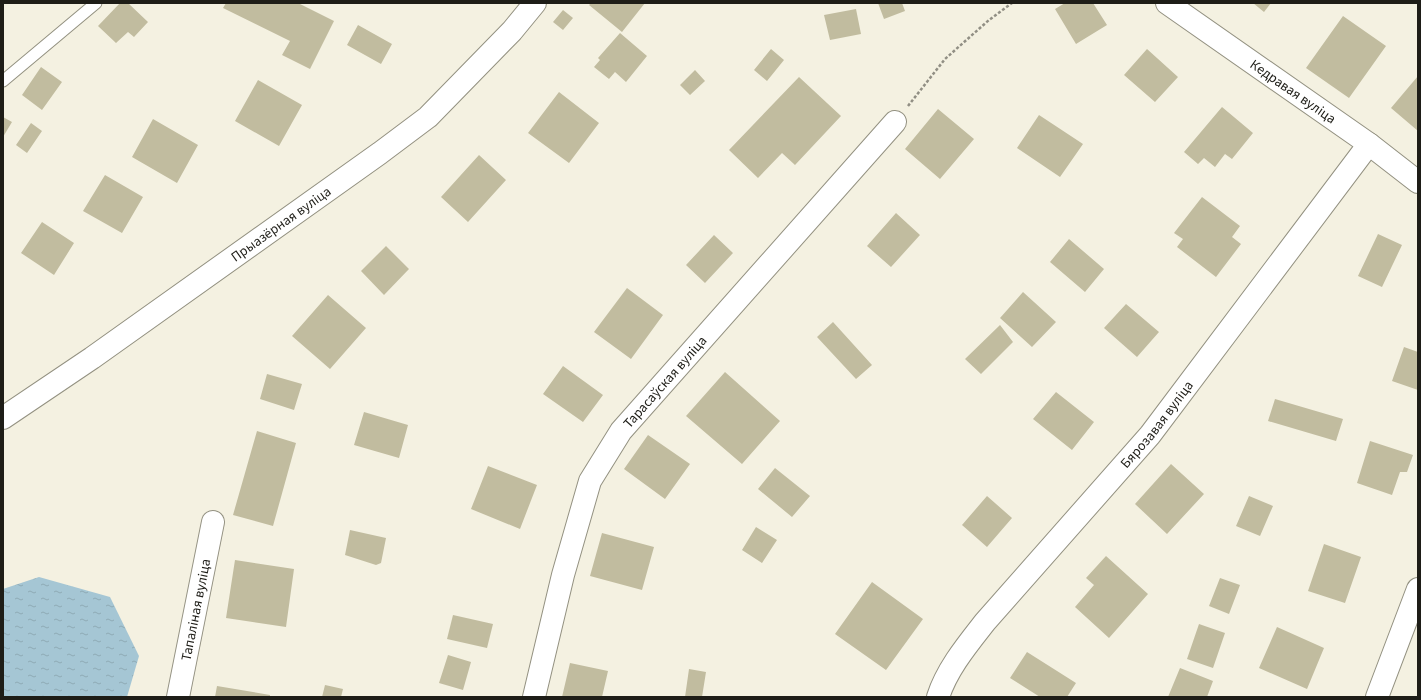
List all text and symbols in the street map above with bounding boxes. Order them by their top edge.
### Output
street label: Кедравая вуліца [1246,55,1340,129]
street label: Прыазёрная вуліца [227,182,335,267]
street label: Тарасаўская вуліца [619,332,712,433]
street label: Бярозавая вуліца [1116,377,1199,473]
street label: Тапаліная вуліца [176,557,216,663]

